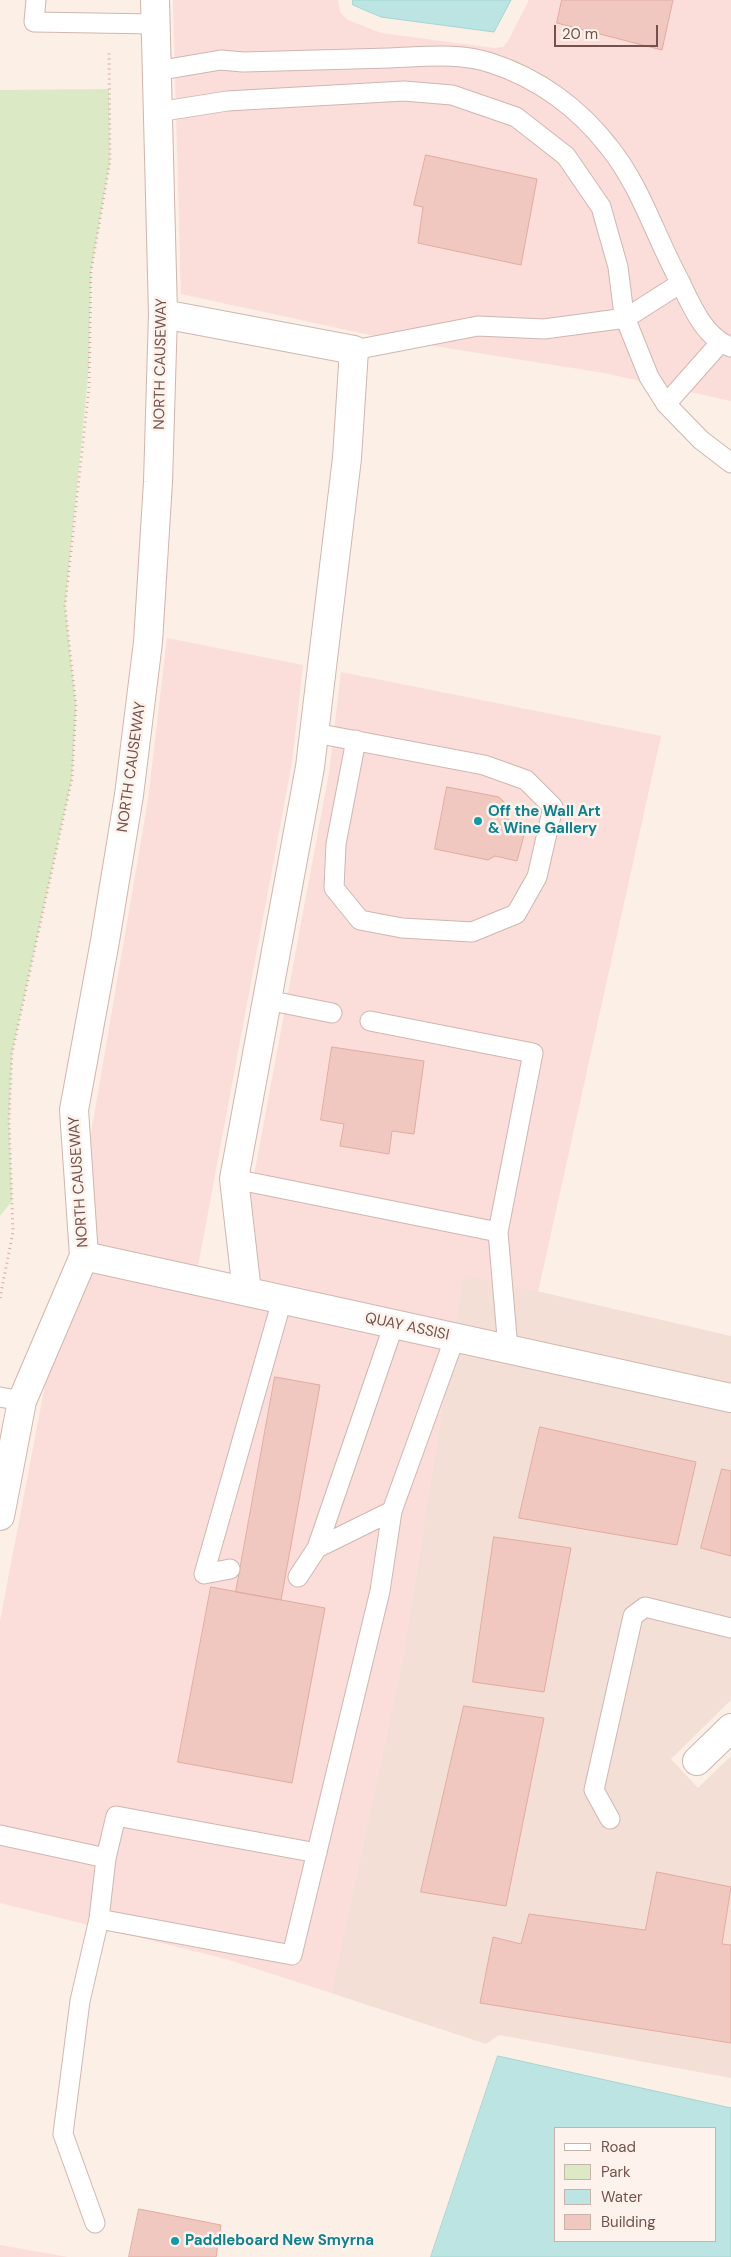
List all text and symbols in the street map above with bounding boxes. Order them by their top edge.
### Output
scale bar [556,15,660,47]
text: 20 m [562,24,598,44]
street label: NORTH CAUSEWAY [151,298,171,430]
street label: NORTH CAUSEWAY [114,701,150,833]
place label: Off the Wall Art & Wine Gallery [488,803,601,838]
marker: Off the Wall Art & Wine Gallery [472,815,484,827]
street label: NORTH CAUSEWAY [65,1116,93,1248]
street label: QUAY ASSISI [363,1309,451,1345]
legend [554,2127,716,2242]
text: Road [601,2137,636,2157]
text: Park [601,2162,631,2182]
text: Water [601,2187,642,2207]
text: Building [601,2212,656,2232]
place label: Paddleboard New Smyrna [185,2232,374,2250]
marker: Paddleboard New Smyrna [169,2235,181,2247]

